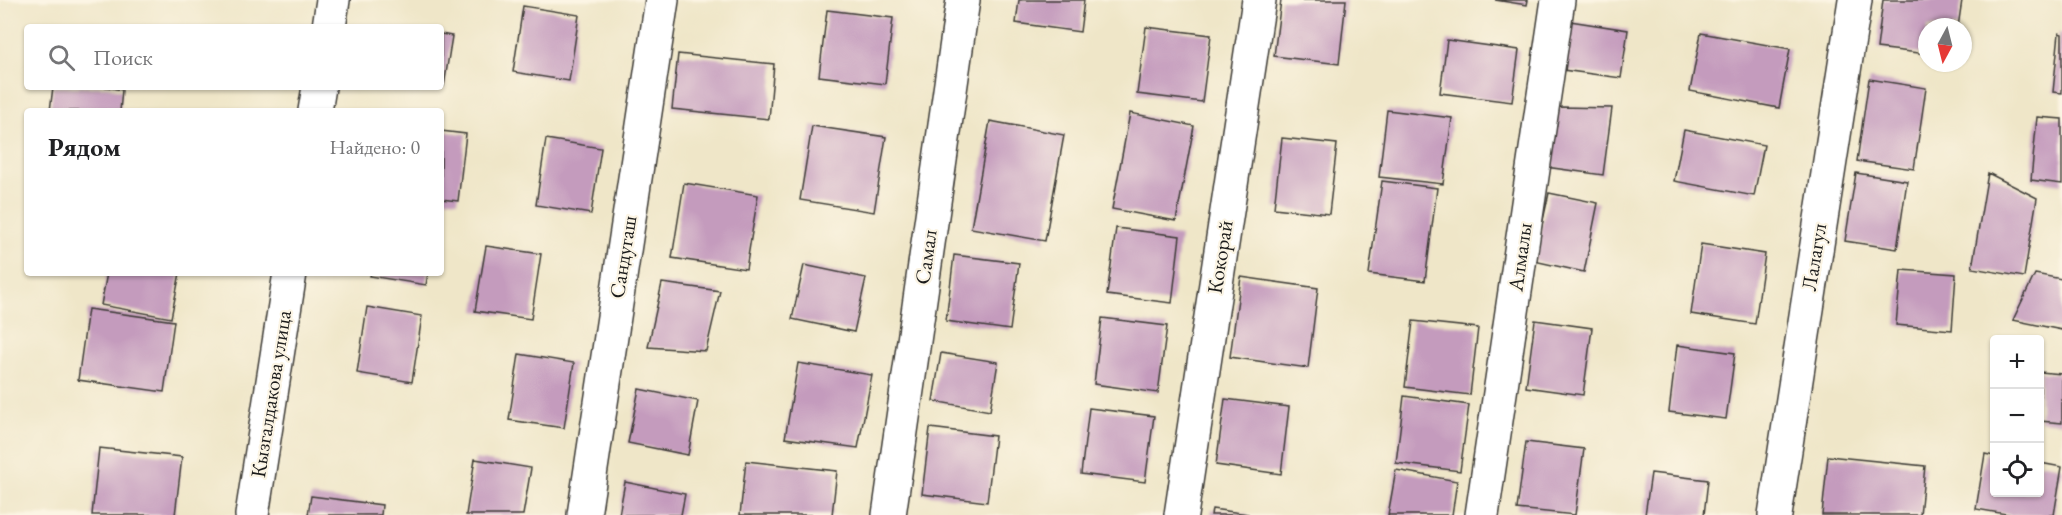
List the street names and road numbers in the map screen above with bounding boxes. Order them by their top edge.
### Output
street label: Сандугаш [603,213,642,300]
street label: Кокорай [1200,218,1239,295]
street label: Алмалы [1501,221,1538,294]
street label: Лалагул [1795,221,1832,293]
street label: Самал [908,228,943,286]
street label: Кызгалдакова улица [244,308,297,480]

